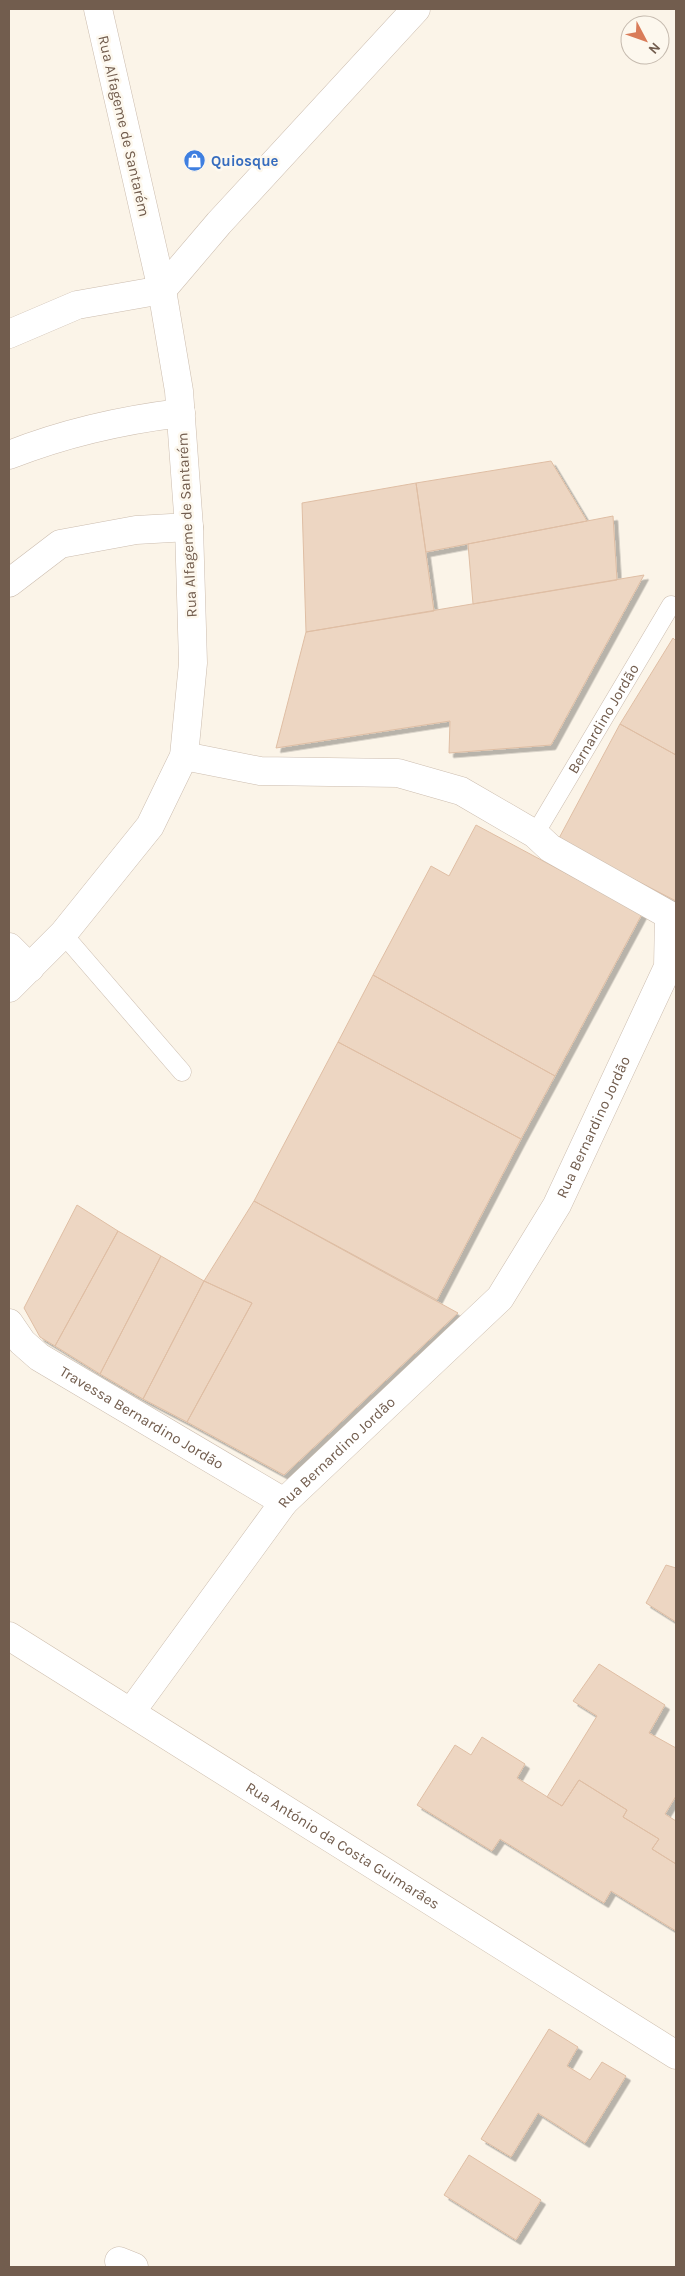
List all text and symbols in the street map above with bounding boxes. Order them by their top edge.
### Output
north arrow [620,15,670,65]
street label: Rua Alfageme de Santarém [94,34,154,218]
text: N [645,39,664,58]
shop icon: Quiosque [183,149,207,173]
place label: Quiosque [211,152,279,170]
street label: Rua Alfageme de Santarém [173,432,201,618]
street label: Bernardino Jordão [564,661,643,777]
street label: Rua Bernardino Jordão [553,1053,634,1201]
street label: Travessa Bernardino Jordão [56,1362,227,1473]
street label: Rua Bernardino Jordão [274,1393,399,1511]
street label: Rua António da Costa Guimarães [242,1778,443,1913]

